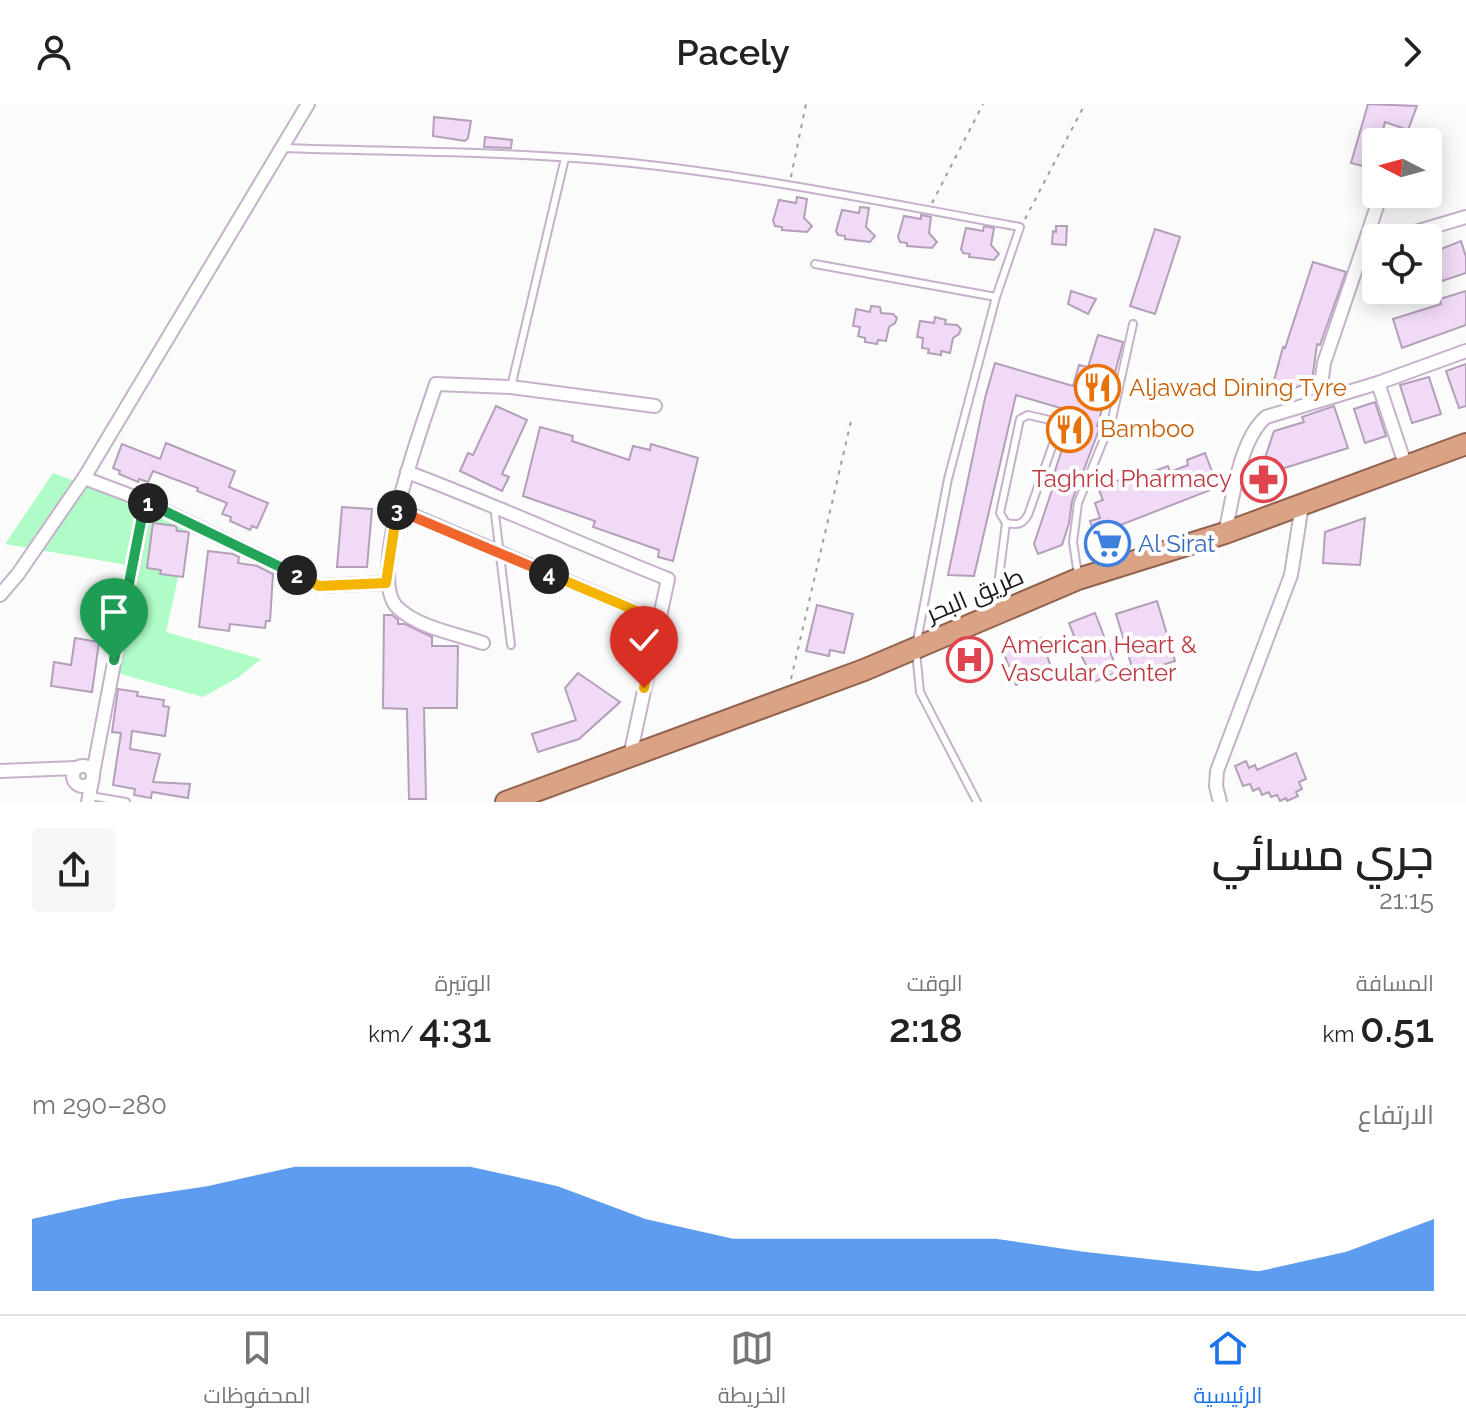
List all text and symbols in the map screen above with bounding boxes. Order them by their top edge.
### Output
icon: person [32,30,76,74]
icon: forward [1390,30,1434,74]
text: Pacely [676,31,790,73]
north arrow [1362,128,1442,208]
map controls [1362,128,1442,304]
button: locate [1362,224,1442,304]
restaurant icon: Aljawad Dining Tyre [1074,364,1122,412]
place label: Aljawad Dining Tyre [1129,373,1347,402]
restaurant icon: Bamboo [1045,405,1093,453]
place label: Bamboo [1100,414,1195,443]
pharmacy icon: Taghrid Pharmacy [1239,455,1287,503]
place label: Taghrid Pharmacy [1032,464,1232,493]
pin: 1 [128,483,168,523]
text: 1 [143,490,153,516]
pin: 3 [377,490,417,530]
text: 3 [391,497,403,523]
supermarket icon: Al Sirat [1083,520,1131,568]
place label: Al Sirat [1138,529,1215,558]
pin: 4 [529,554,569,594]
pin: 2 [277,555,317,595]
text: 4 [543,561,555,587]
street label: طريق البحر [920,561,1028,630]
text: 2 [291,562,303,588]
pin [80,578,148,660]
icon: arrive [92,590,136,634]
pin [610,606,678,688]
icon: check [622,618,666,662]
place label: American Heart & Vascular Center [1001,630,1197,687]
hospital icon: American Heart & Vascular Center [946,635,994,683]
button: share [32,828,116,912]
text: جري مسائي [1212,829,1434,880]
text: 21:15 [1379,885,1434,915]
text: الوتيرة [435,970,491,996]
text: الوقت [907,970,963,996]
text: المسافة [1356,970,1434,996]
text: 4:31 [419,1004,491,1051]
text: 2:18 [889,1004,963,1051]
text: 0.51 [1360,1004,1434,1051]
text: /km [368,1021,419,1047]
text: km [1323,1021,1360,1047]
text: 280–290 m [32,1090,167,1120]
text: الارتفاع [1358,1100,1434,1130]
tab: المحفوظات [204,1326,311,1416]
tab: الخريطة [718,1326,786,1416]
tab: الرئيسية [1193,1326,1262,1416]

